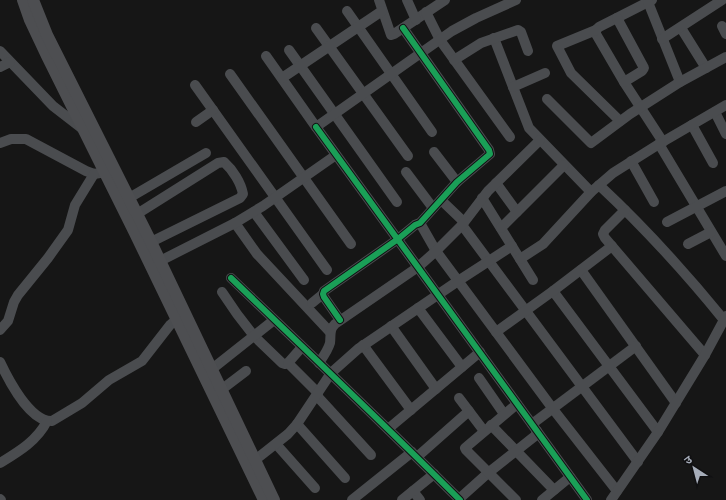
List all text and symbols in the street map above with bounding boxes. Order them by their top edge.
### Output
north arrow [674,448,714,488]
text: उ [681,452,695,467]

